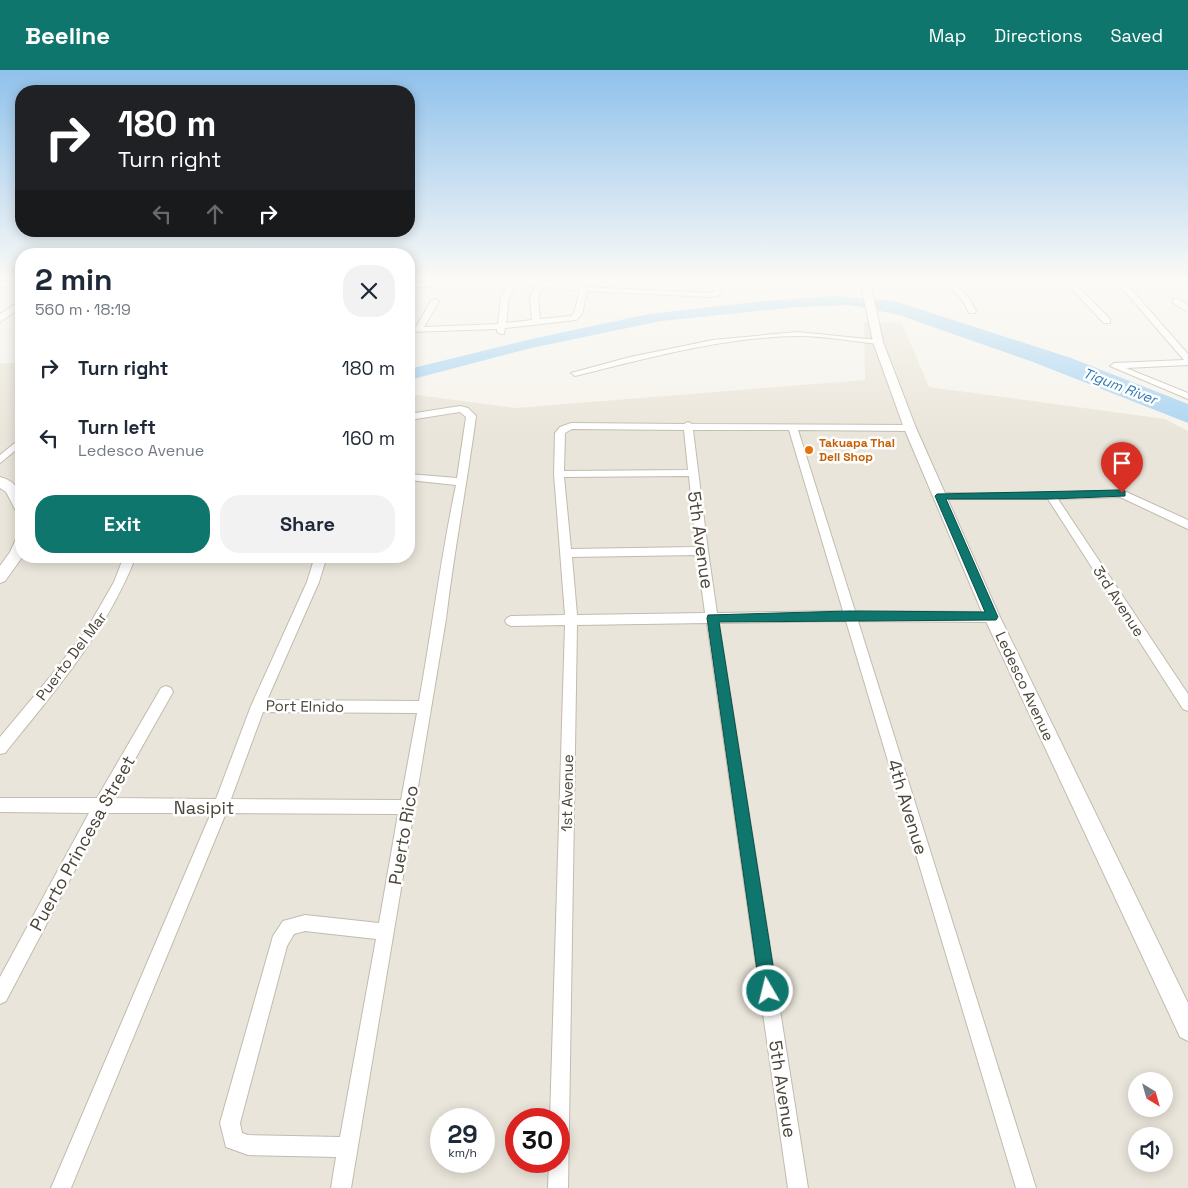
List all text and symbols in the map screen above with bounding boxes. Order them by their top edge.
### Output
text: Beeline [25,20,110,51]
text: Map [929,24,966,47]
text: Directions [994,24,1083,47]
text: Saved [1111,24,1163,47]
text: 180 m [118,102,216,146]
icon: right [35,105,100,170]
text: Turn right [118,145,221,173]
icon: left [148,200,176,228]
icon: ahead [201,200,229,228]
icon: right [254,200,282,228]
text: 2 min [35,260,113,299]
button: close [343,265,395,317]
text: 560 m · 18:19 [35,299,131,320]
icon: right [35,354,63,382]
text: Turn right [78,356,168,381]
text: 180 m [342,356,395,381]
water label: Tigum River [1080,364,1161,409]
text: Turn left [78,415,156,440]
icon: left [35,424,63,452]
text: 160 m [342,426,395,451]
place label: Takuapa Thai Deli Shop [819,435,895,465]
text: Ledesco Avenue [78,440,204,461]
pin [1101,442,1143,493]
marker: Takuapa Thai Deli Shop [803,444,815,456]
icon: arrive [1108,449,1136,477]
street label: 5th Avenue [683,490,719,590]
button: Exit [35,495,210,553]
button: Share [220,495,395,553]
street label: 3rd Avenue [1089,562,1149,640]
street label: Puerto Del Mar [31,608,111,704]
street label: Ledesco Avenue [991,628,1059,744]
street label: Port Elnido [266,696,344,716]
street label: Puerto Princesa Street [24,751,140,935]
street label: 1st Avenue [557,754,577,832]
street label: 4th Avenue [883,757,933,857]
street label: Puerto Rico [383,783,423,887]
street label: Nasipit [174,796,234,819]
position arrow [741,964,793,1016]
street label: 5th Avenue [764,1039,802,1139]
north arrow [1128,1072,1172,1118]
map controls [1128,1072,1173,1172]
speed limit sign: 30 [505,1108,570,1173]
text: 29 [447,1118,478,1150]
button: sound [1128,1127,1173,1172]
text: km/h [448,1145,477,1161]

